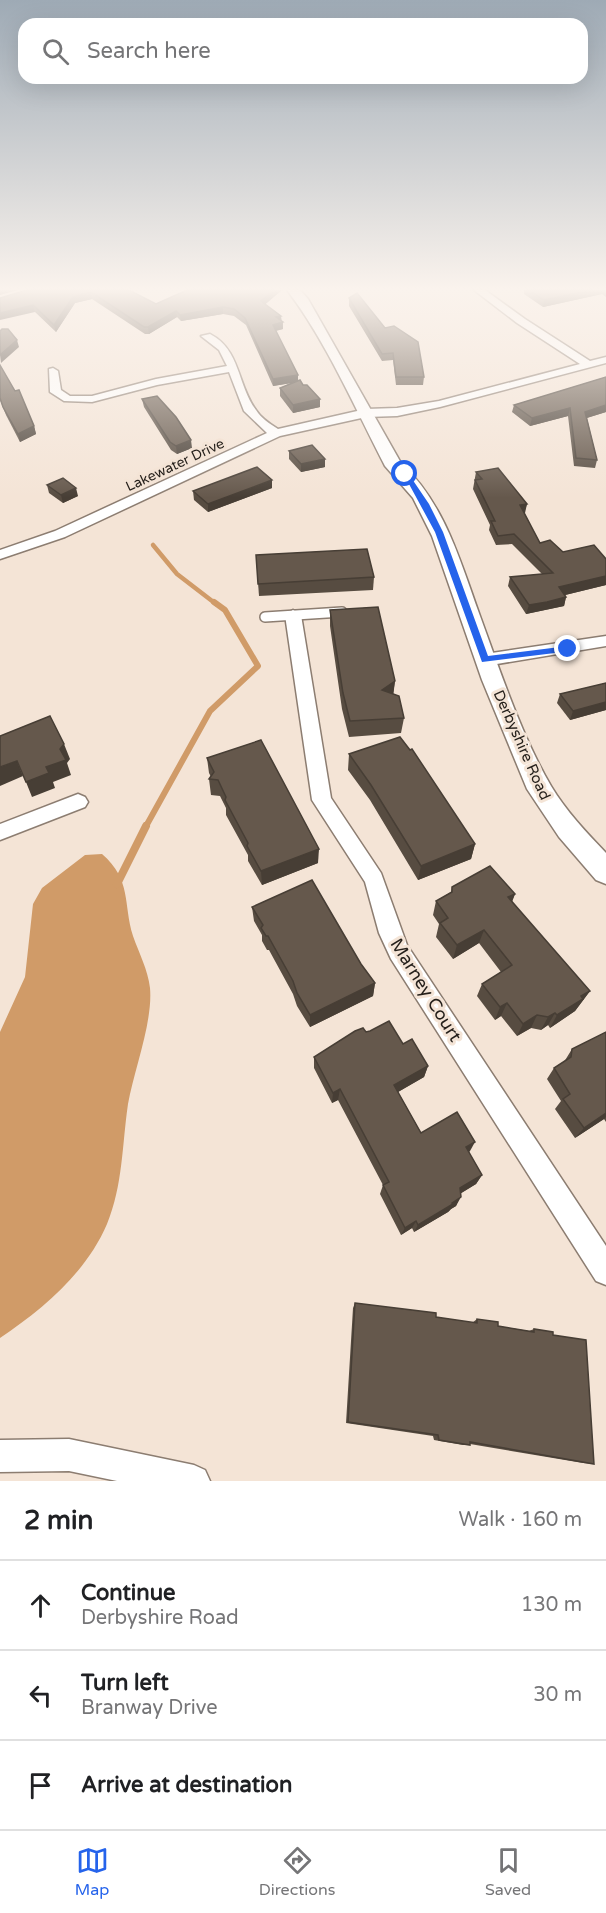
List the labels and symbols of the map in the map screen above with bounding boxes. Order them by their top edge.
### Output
street label: Lakewater Drive [123,435,227,495]
route start [391,460,417,486]
route end [554,635,580,661]
street label: Derbyshire Road [490,687,554,803]
street label: Marney Court [385,934,467,1046]

